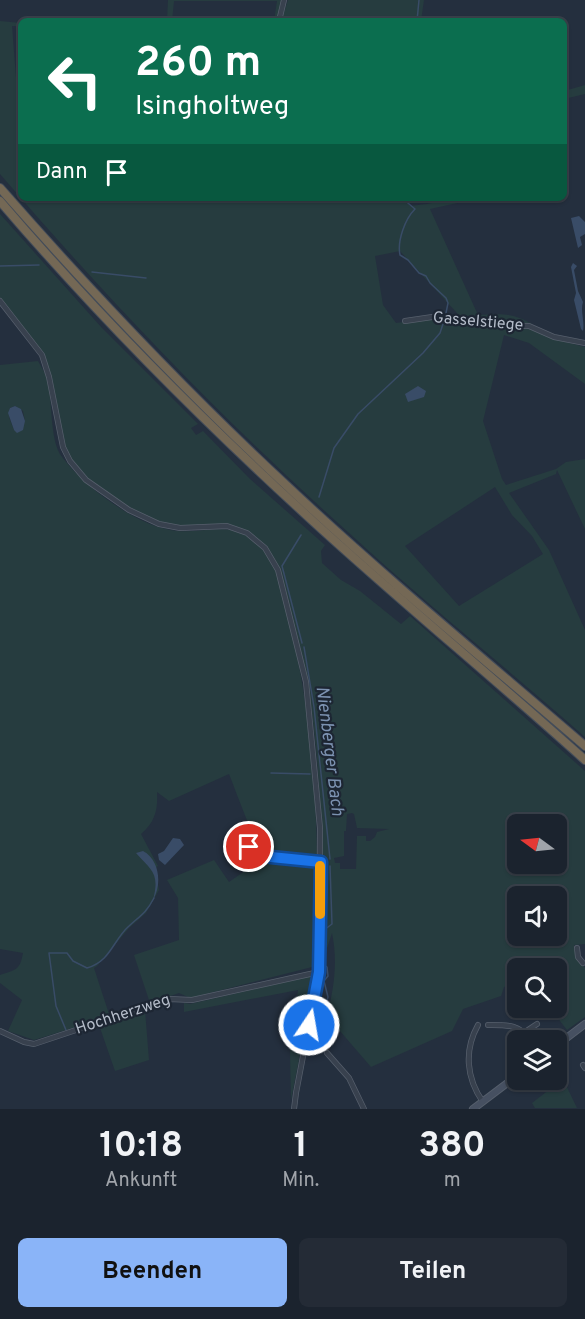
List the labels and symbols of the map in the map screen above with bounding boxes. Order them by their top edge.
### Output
street label: Gasselstiege [432,308,524,336]
water label: Nienberger Bach [310,685,348,818]
north arrow [507,814,567,874]
pin [223,821,274,872]
street label: Hochherzweg [73,990,173,1040]
position arrow [277,993,341,1057]

